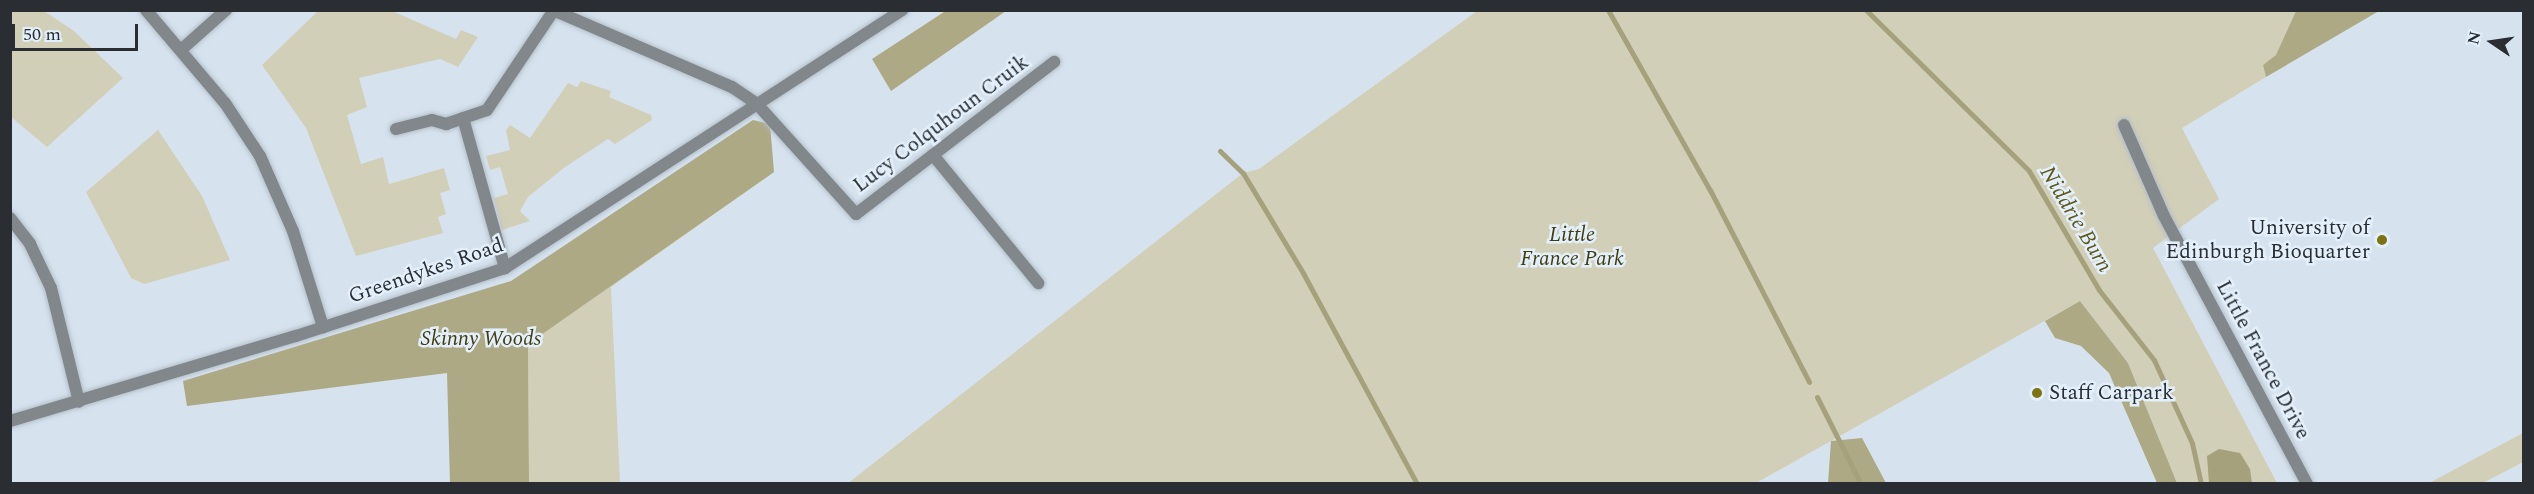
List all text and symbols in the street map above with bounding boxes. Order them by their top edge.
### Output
scale bar [15,12,141,50]
north arrow [2462,12,2522,72]
text: 50 m [23,21,61,48]
text: N [2461,29,2488,47]
street label: Lucy Colquhoun Cruik [848,50,1034,198]
water label: Niddrie Burn [2034,161,2118,277]
place label: University of Edinburgh Bioquarter [2166,215,2370,265]
park label: Little France Park [1520,222,1624,272]
street label: Greendykes Road [345,233,507,309]
marker: University of Edinburgh Bioquarter [2375,233,2389,247]
street label: Little France Drive [2210,276,2316,444]
park label: Skinny Woods [421,326,541,352]
place label: Staff Carpark [2049,380,2174,406]
marker: Staff Carpark [2030,386,2044,400]

